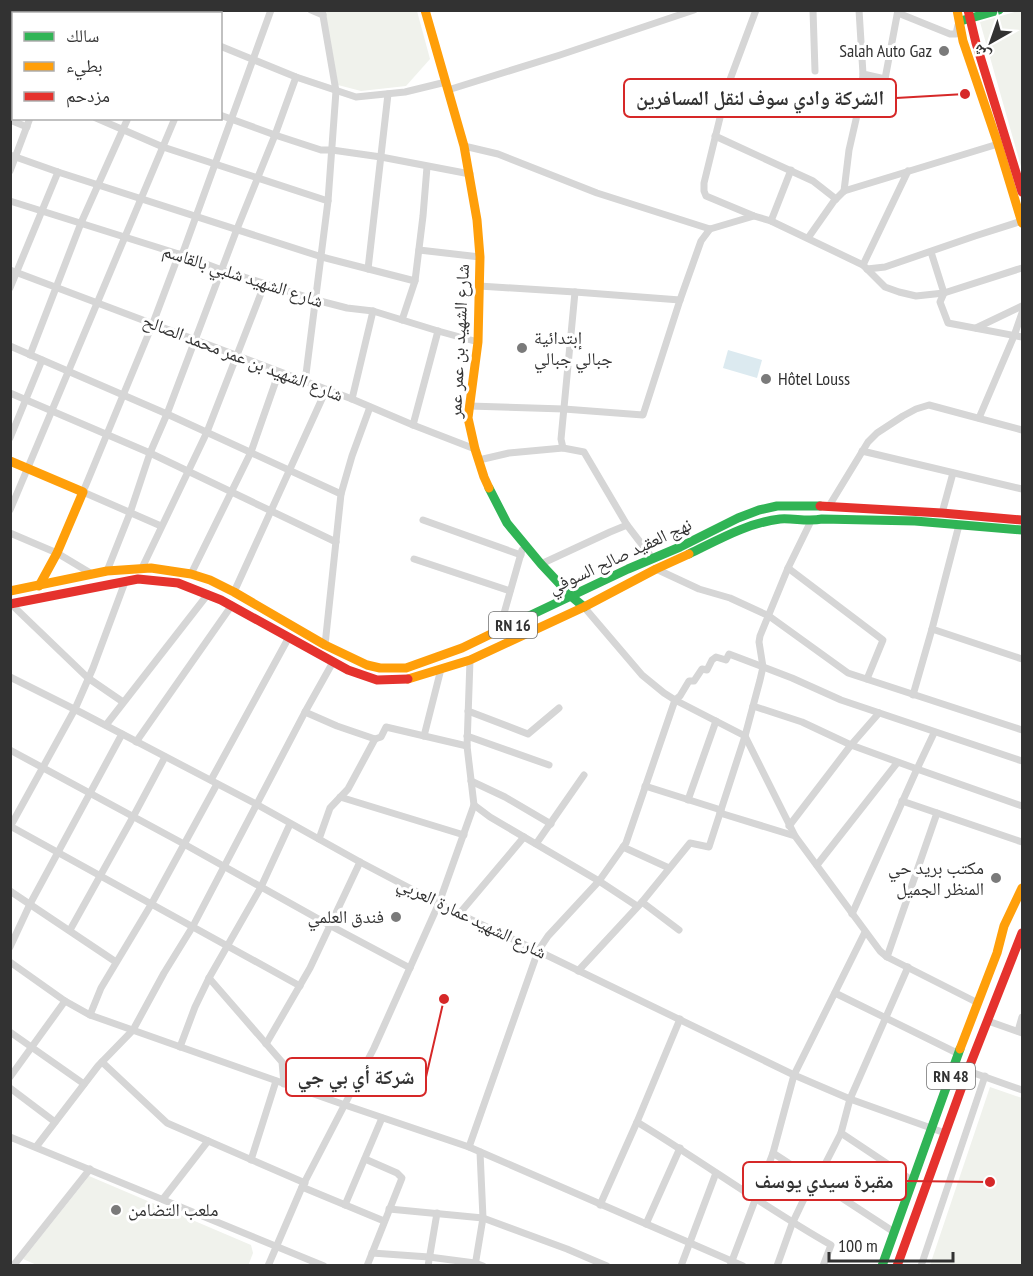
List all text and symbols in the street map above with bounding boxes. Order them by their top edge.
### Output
legend [12,12,222,120]
north arrow [961,12,1021,72]
text: سالك [66,24,99,47]
place label: Salah Auto Gaz [839,39,932,62]
text: ش [968,40,994,67]
marker: Salah Auto Gaz [937,44,951,58]
text: بطيء [66,54,103,81]
callout: الشركة وادي سوف لنقل المسافرين [624,79,896,117]
text: مزدحم [66,84,110,108]
text: الشركة وادي سوف لنقل المسافرين [636,85,884,114]
street label: شارع الشهيد شلبي بالقاسم [159,239,326,316]
street label: شارع الشهيد بن عمر عمر [443,263,474,420]
street label: شارع الشهيد بن عمر محمد الصالح [139,309,347,407]
place label: إبتدائية جبالي جبالي [534,326,613,374]
marker: إبتدائية جبالي جبالي [515,341,529,355]
place label: Hôtel Louss [778,367,850,390]
marker: Hôtel Louss [759,372,773,386]
street label: نهج العقيد صالح السوفي [544,512,697,602]
road number: RN 16 [489,612,537,638]
place label: مكتب بريد حي المنظر الجميل [888,856,984,900]
street label: شارع الشهيد عمارة العربي [392,871,551,967]
marker: مكتب بريد حي المنظر الجميل [989,871,1003,885]
place label: فندق العلمي [307,905,384,932]
marker: فندق العلمي [389,910,403,924]
callout: شركة أي بي جي [286,1058,426,1096]
road number: RN 48 [927,1063,975,1089]
text: شركة أي بي جي [298,1064,414,1093]
callout: مقبرة سيدي يوسف [743,1162,906,1200]
text: مقبرة سيدي يوسف [754,1168,894,1197]
place label: ملعب التضامن [128,1198,218,1221]
marker: ملعب التضامن [109,1203,123,1217]
scale bar [829,1225,954,1263]
text: 100 m [838,1234,878,1257]

